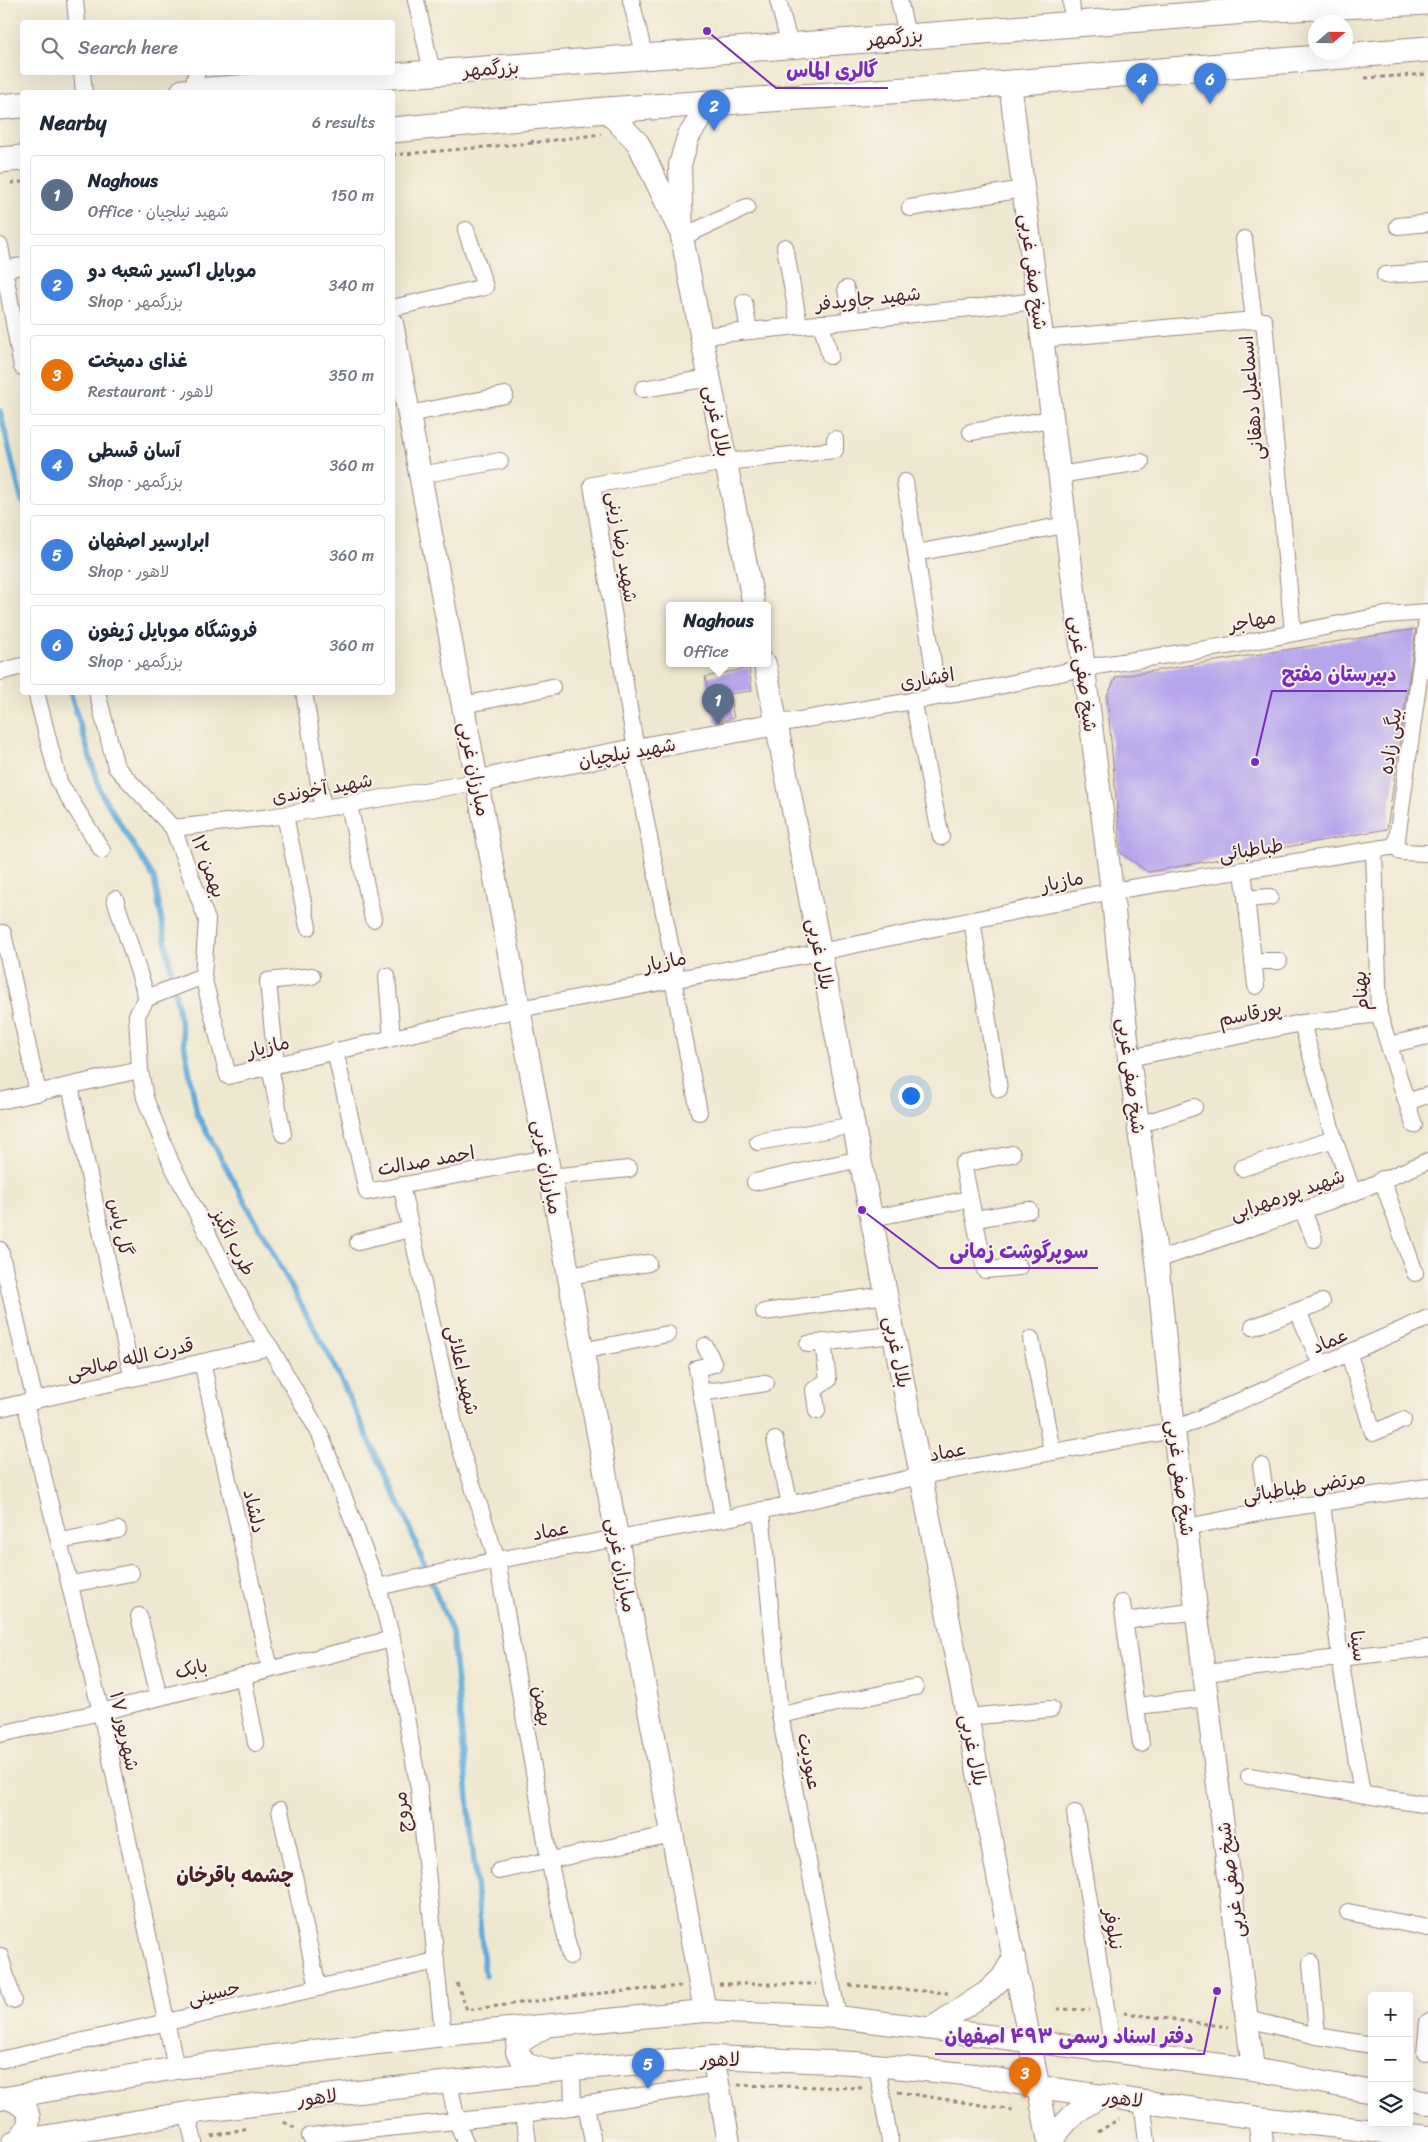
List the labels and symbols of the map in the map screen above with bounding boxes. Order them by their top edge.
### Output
north arrow [1308,15,1353,60]
street label: بزرگمهر [864,19,924,57]
street label: بزرگمهر [460,50,520,87]
callout: گالری الماس [776,53,888,88]
text: گالری الماس [786,53,878,88]
pin: 4 [1126,63,1158,104]
pin: 6 [1194,63,1226,104]
pin: 2 [698,90,730,131]
street label: شیخ صفی غربی [1010,212,1057,332]
street label: شهید جاویدفر [812,277,922,321]
street label: اسماعیل دهقانی [1230,334,1273,462]
street label: بلال غربی [694,382,741,460]
street label: شهید رضا زینی [597,489,648,605]
street label: مهاجر [1224,600,1279,642]
street label: شیخ صفی غربی [1060,614,1107,734]
callout: دبیرستان مفتح [1272,656,1407,691]
text: دبیرستان مفتح [1281,657,1397,692]
street label: افشاری [897,658,957,699]
pin: 1 [702,684,734,725]
street label: بیگی زاده [1369,706,1411,777]
street label: مبارزان غربی [449,719,500,819]
street label: شهید نیلچیان [576,728,679,777]
street label: شهید آخوندی [269,763,375,814]
street label: طباطبائی [1216,828,1286,871]
street label: ۱۲ بهمن [182,830,235,903]
street label: مازیار [1036,861,1087,903]
street label: بلال غربی [797,915,844,993]
street label: مازیار [639,941,689,982]
street label: بهنام [1343,970,1378,1012]
street label: پورقاسم [1216,991,1284,1036]
street label: شیخ صفی غربی [1108,1016,1155,1136]
street label: مازیار [242,1026,293,1068]
your location [898,1083,924,1109]
street label: مبارزان غربی [523,1117,572,1217]
street label: احمد صدالت [375,1136,477,1185]
street label: شهید پورمهرابی [1225,1159,1349,1230]
street label: گل یاس [98,1195,143,1259]
street label: طرب انگیز [202,1201,265,1282]
callout: سوپرگوشت زمانی [939,1233,1098,1268]
text: سوپرگوشت زمانی [950,1234,1089,1269]
street label: بلال غربی [874,1313,921,1391]
street label: عماد [1306,1318,1354,1363]
street label: شهید اعلائی [436,1322,489,1418]
street label: قدرت الله صالحی [63,1328,197,1389]
street label: شیخ صفی غربی [1157,1418,1204,1538]
street label: عماد [927,1432,969,1471]
street label: مرتضی طباطبائی [1240,1460,1368,1512]
street label: دلشاد [233,1486,276,1536]
street label: عماد [530,1511,572,1550]
street label: مبارزان غربی [597,1515,646,1615]
street label: سینا [1340,1629,1377,1664]
street label: بابک [171,1648,211,1688]
street label: بهمن [523,1683,562,1729]
street label: ۱۷ شهریور [100,1688,149,1774]
street label: بلال غربی [950,1711,997,1789]
street label: عبودیت [788,1730,831,1792]
street label: مروج [383,1790,420,1834]
street label: شیخ صفی غربی [1207,1820,1254,1940]
district label: چشمه باقرخان [176,1858,294,1893]
street label: نیلوفر [1094,1904,1133,1952]
street label: حسینی [184,1970,244,2015]
callout: دفتر اسناد رسمی ۴۹۳ اصفهان [935,2019,1204,2054]
text: دفتر اسناد رسمی ۴۹۳ اصفهان [944,2019,1194,2054]
street label: لاهور [699,2043,740,2076]
pin: 5 [632,2048,664,2089]
pin: 3 [1009,2057,1041,2098]
street label: لاهور [294,2079,339,2116]
street label: لاهور [1100,2080,1145,2117]

